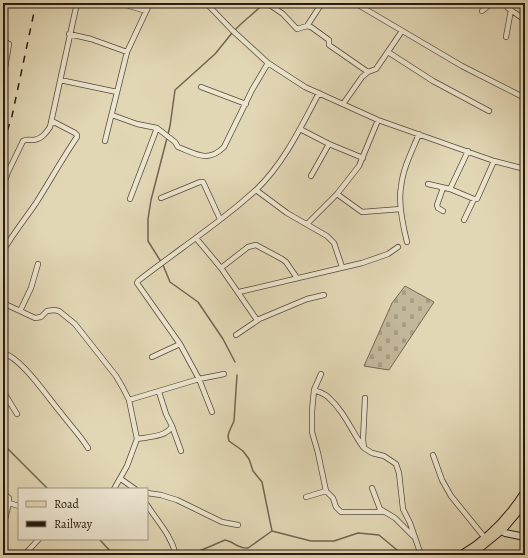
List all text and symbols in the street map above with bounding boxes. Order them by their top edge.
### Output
legend [18,488,148,540]
text: Road [54,496,80,512]
text: Railway [54,516,93,532]

